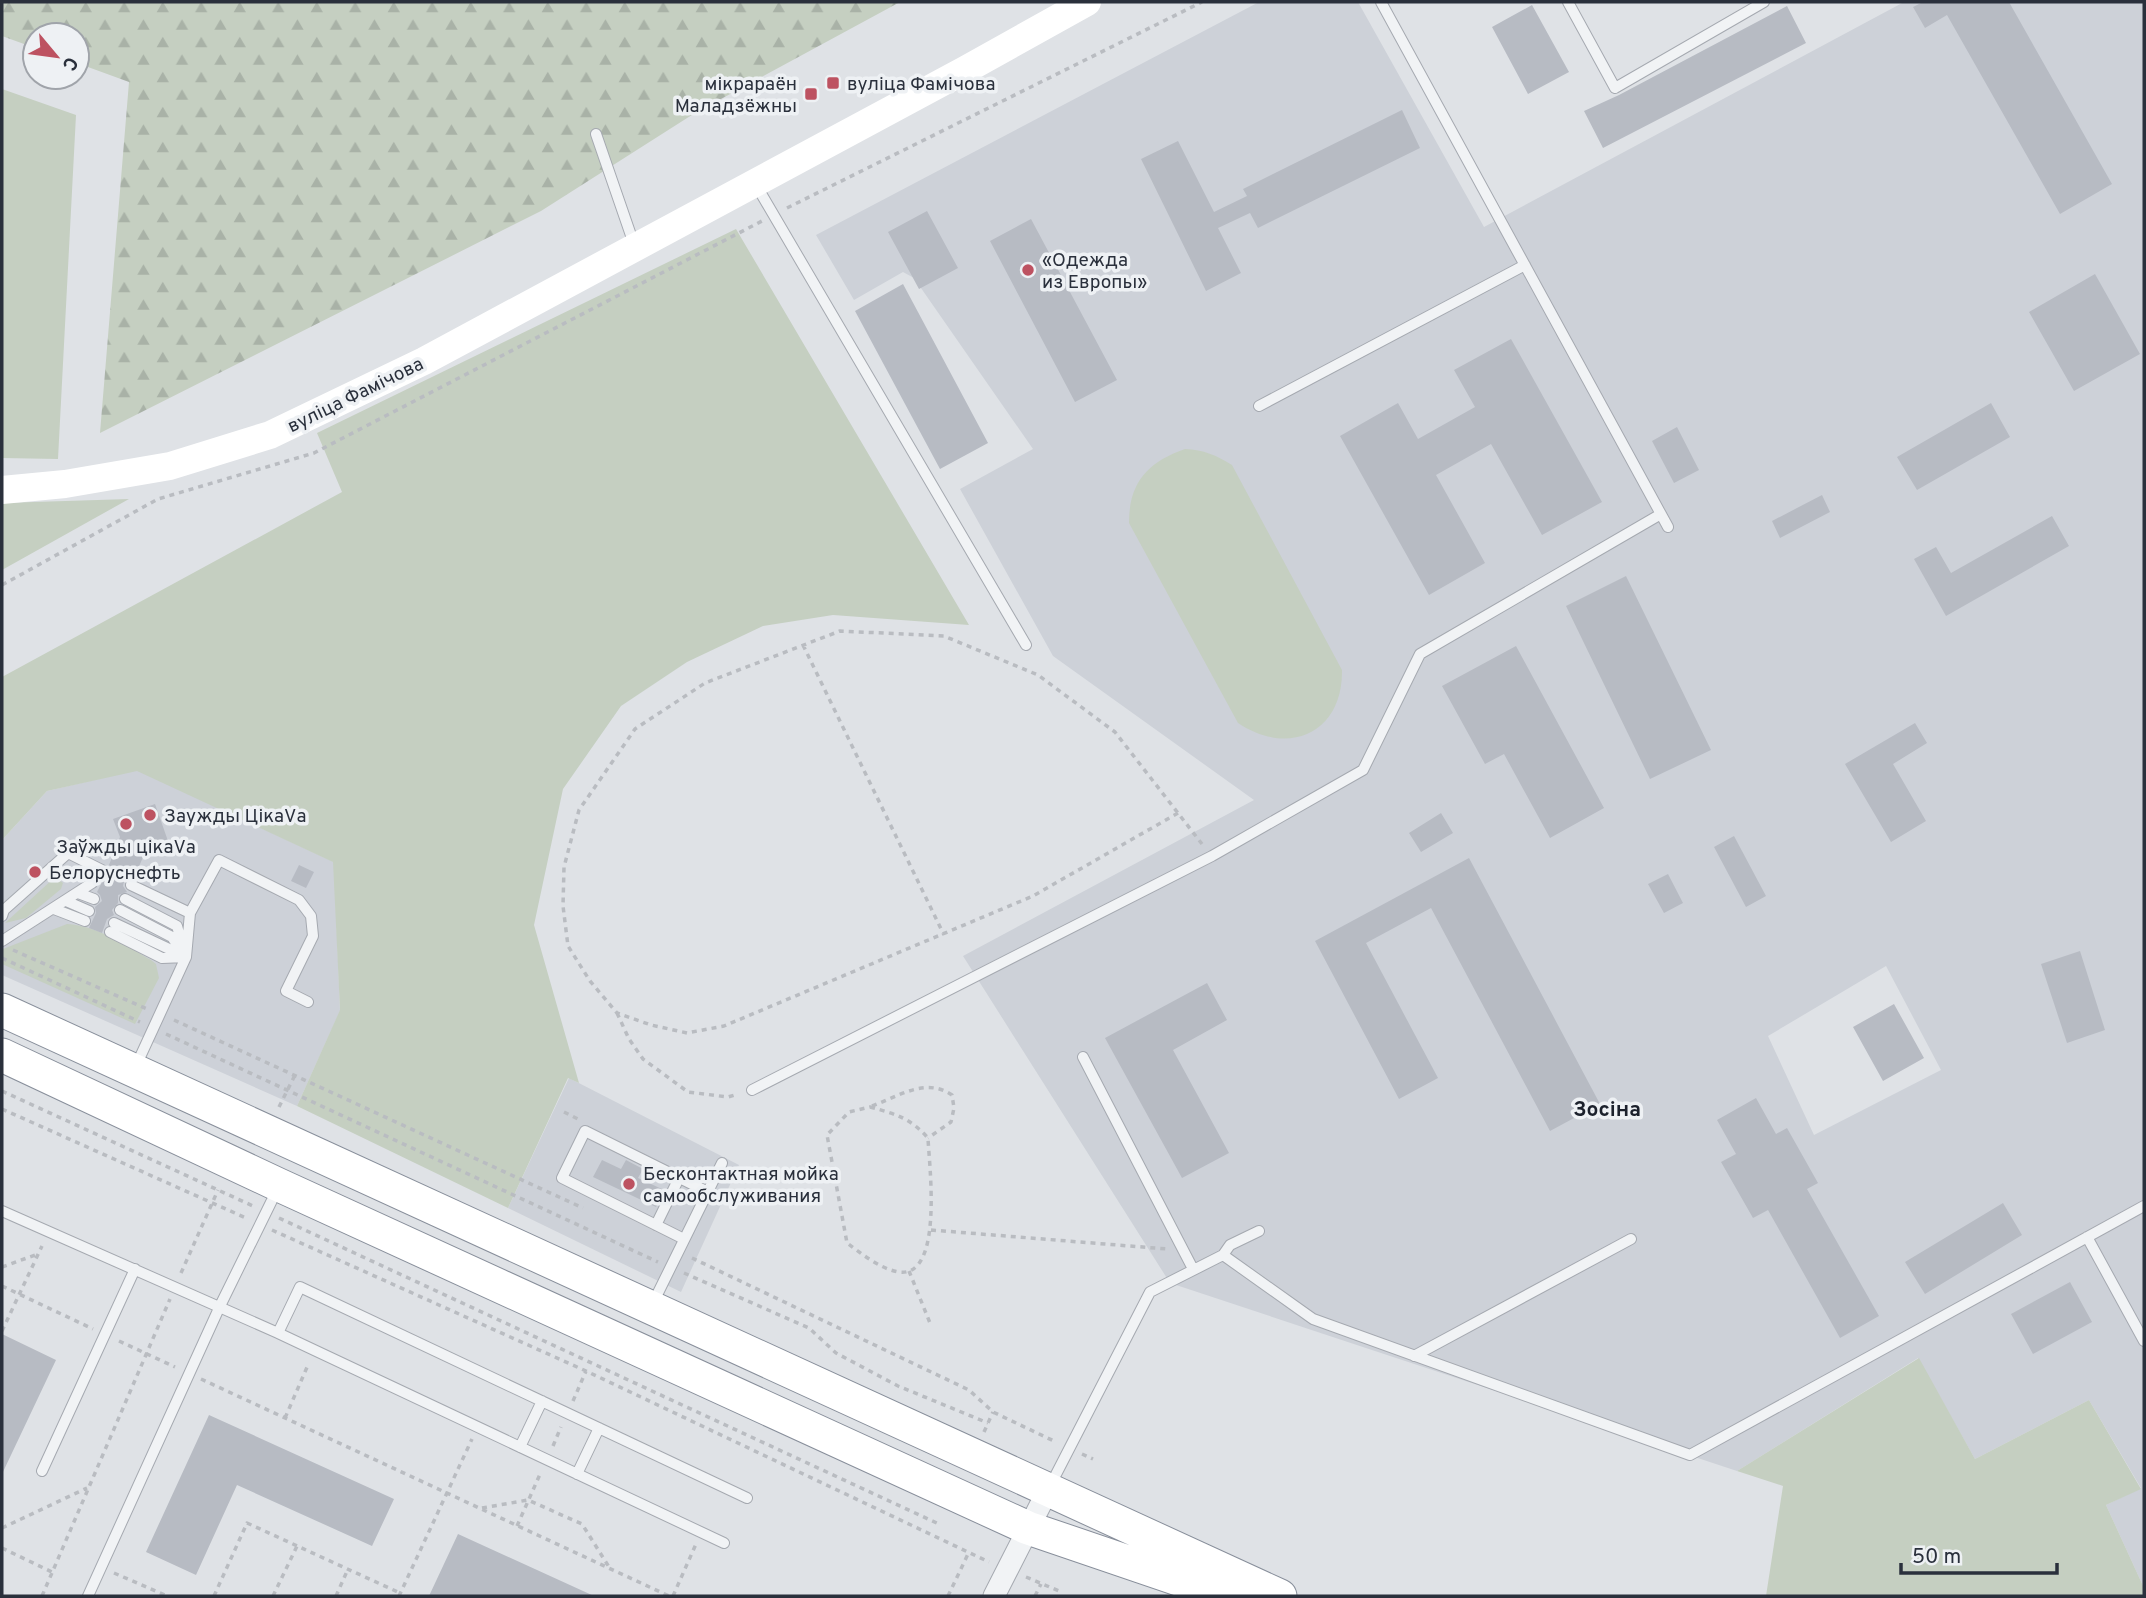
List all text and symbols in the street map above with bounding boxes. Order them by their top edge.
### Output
north arrow [21,21,91,91]
text: С [56,52,83,74]
place label: мікрараён Маладзёжны [675,73,797,119]
place label: вуліца Фамічова [847,73,995,97]
marker: вуліца Фамічова [825,75,841,91]
marker: мікрараён Маладзёжны [803,86,819,102]
place label: «Одежда из Европы» [1042,249,1148,295]
marker: «Одежда из Европы» [1020,262,1036,278]
street label: вуліца Фамічова [284,352,428,439]
place label: Заужды ЦікаVа [164,805,306,829]
marker: Заужды ЦікаVа [142,807,158,823]
marker: Заўжды цікаVа [118,816,134,832]
place label: Заўжды цікаVа [56,836,196,860]
place label: Белоруснефть [49,862,181,886]
marker: Белоруснефть [27,864,43,880]
district label: Зосіна [1573,1097,1641,1124]
place label: Бесконтактная мойка самообслуживания [643,1163,839,1209]
marker: Бесконтактная мойка самообслуживания [621,1176,637,1192]
scale bar [1901,1532,2057,1576]
text: 50 m [1912,1544,1961,1571]

